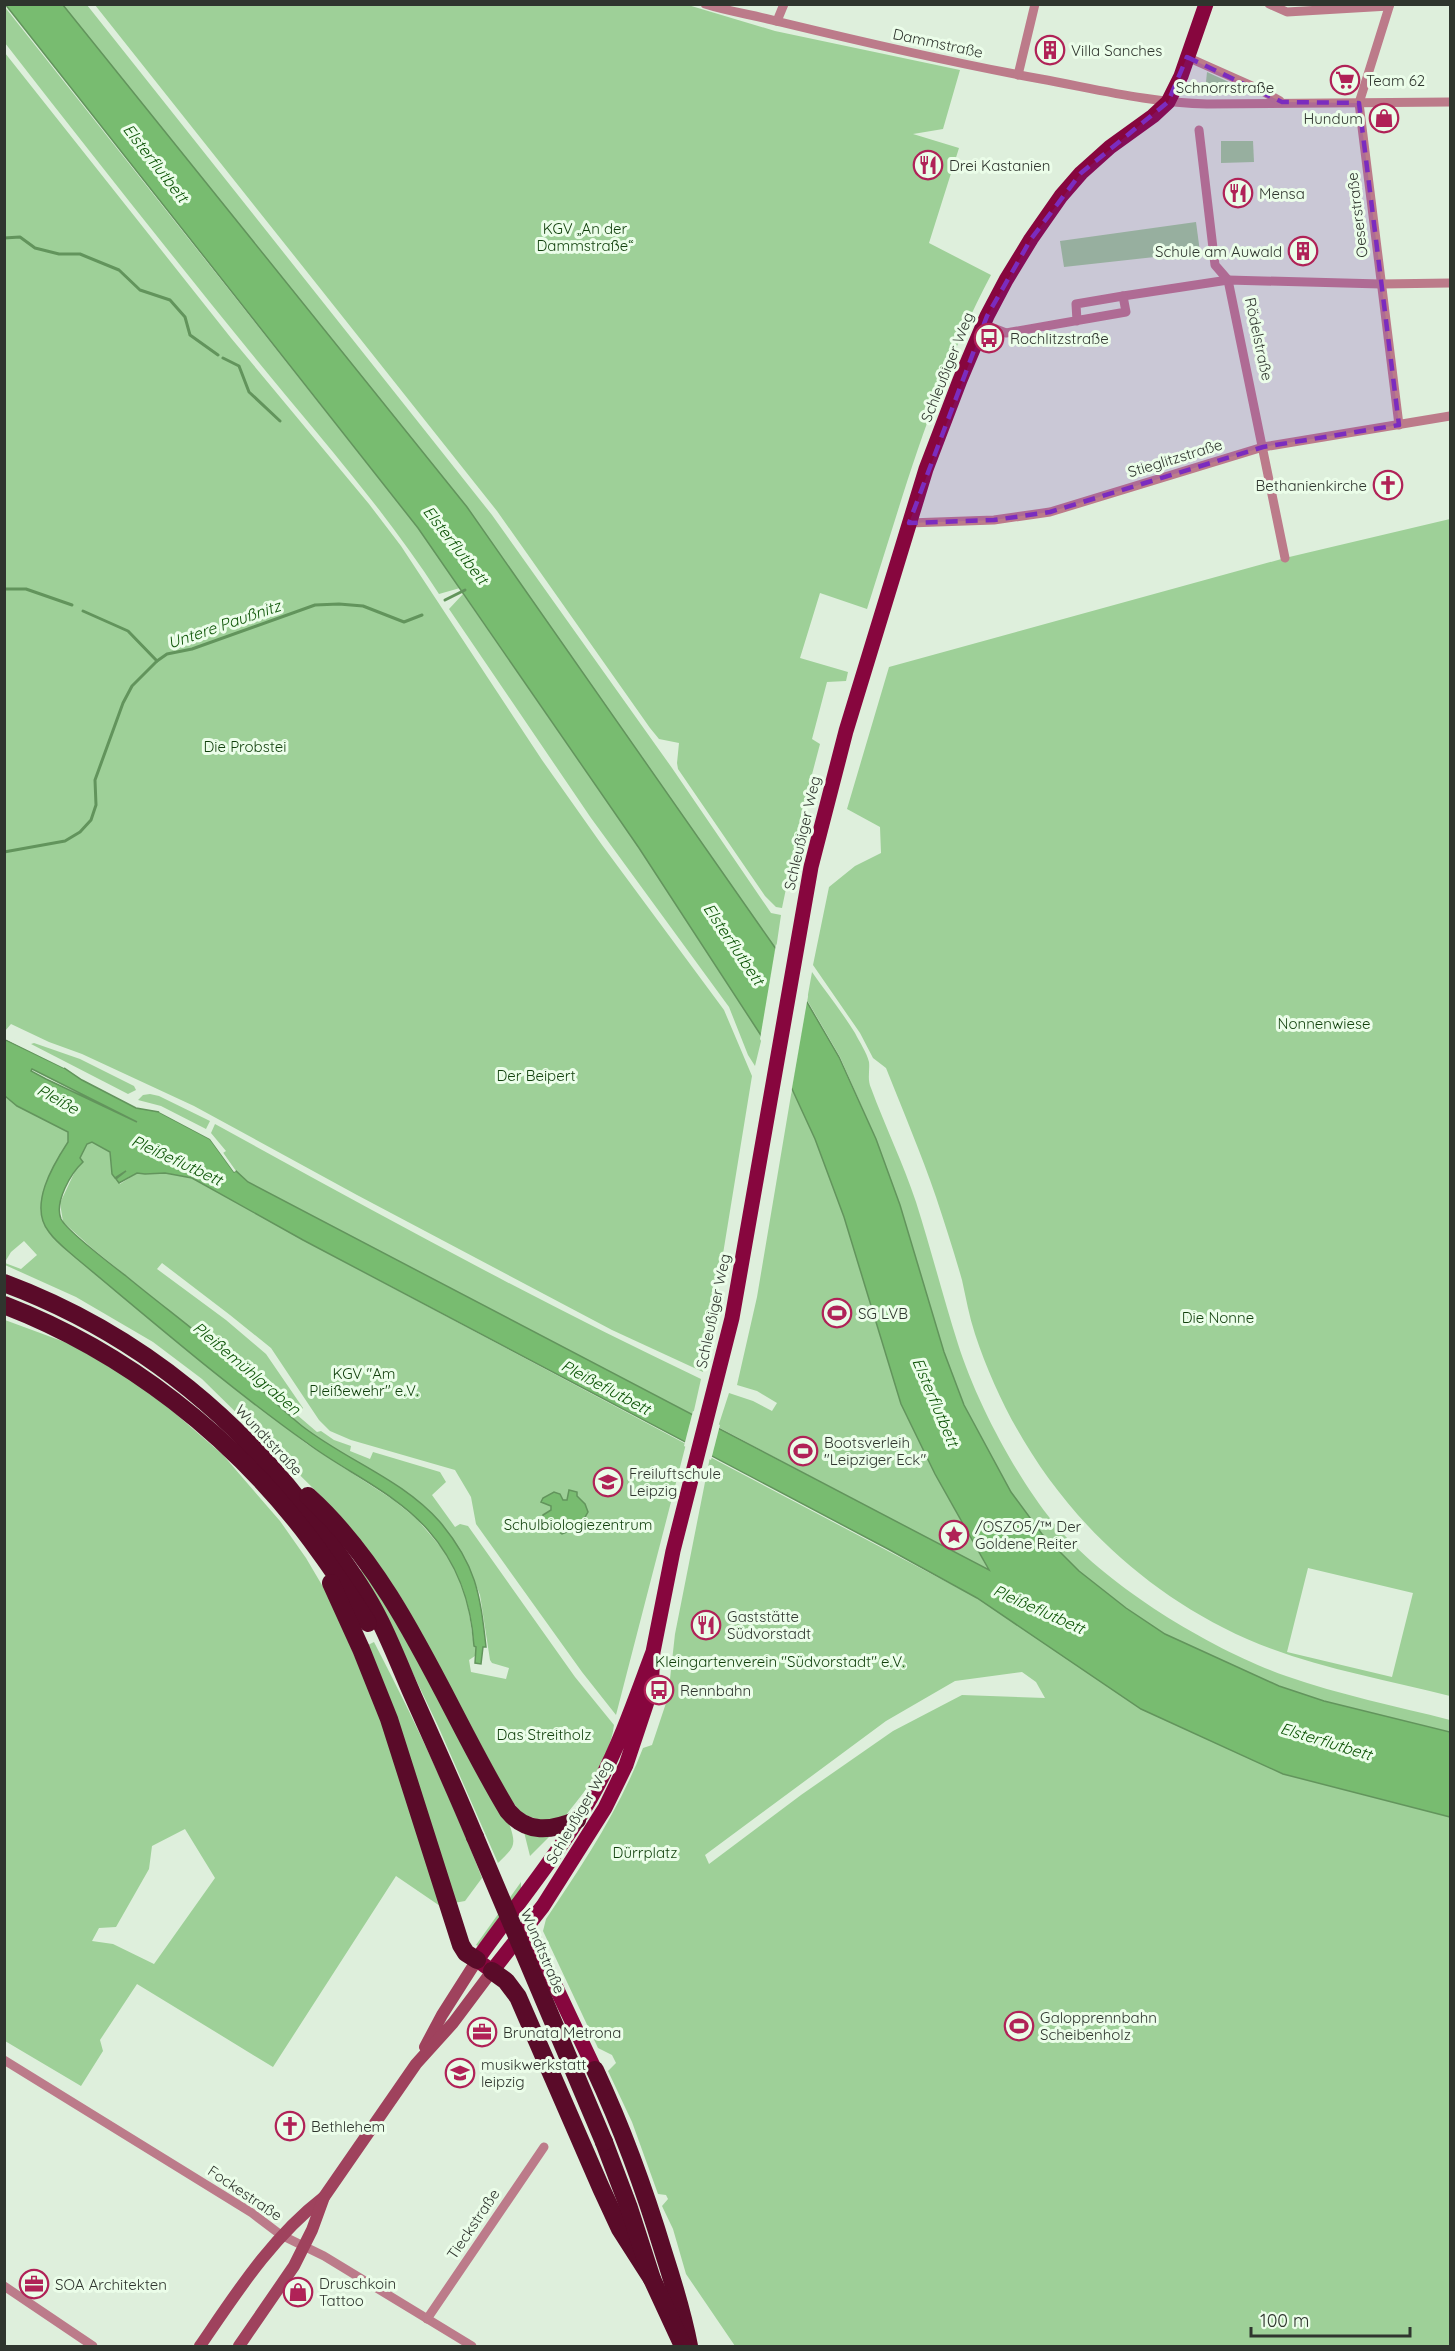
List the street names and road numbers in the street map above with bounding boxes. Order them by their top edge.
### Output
street label: Dammstraße [891,24,985,62]
street label: Schnorrstraße [1176,78,1274,97]
street label: Oeserstraße [1342,171,1372,259]
street label: Rödelstraße [1241,296,1277,382]
street label: Schleußiger Weg [916,309,978,425]
street label: Stieglitzstraße [1125,435,1225,481]
street label: Schleußiger Weg [780,774,824,892]
street label: Schleußiger Weg [692,1252,734,1370]
street label: Wundtstraße [231,1400,307,1480]
street label: Schleußiger Weg [542,1757,616,1867]
street label: Wundtstraße [517,1906,569,1996]
street label: Fockestraße [204,2161,286,2225]
street label: Tieckstraße [443,2185,503,2263]

